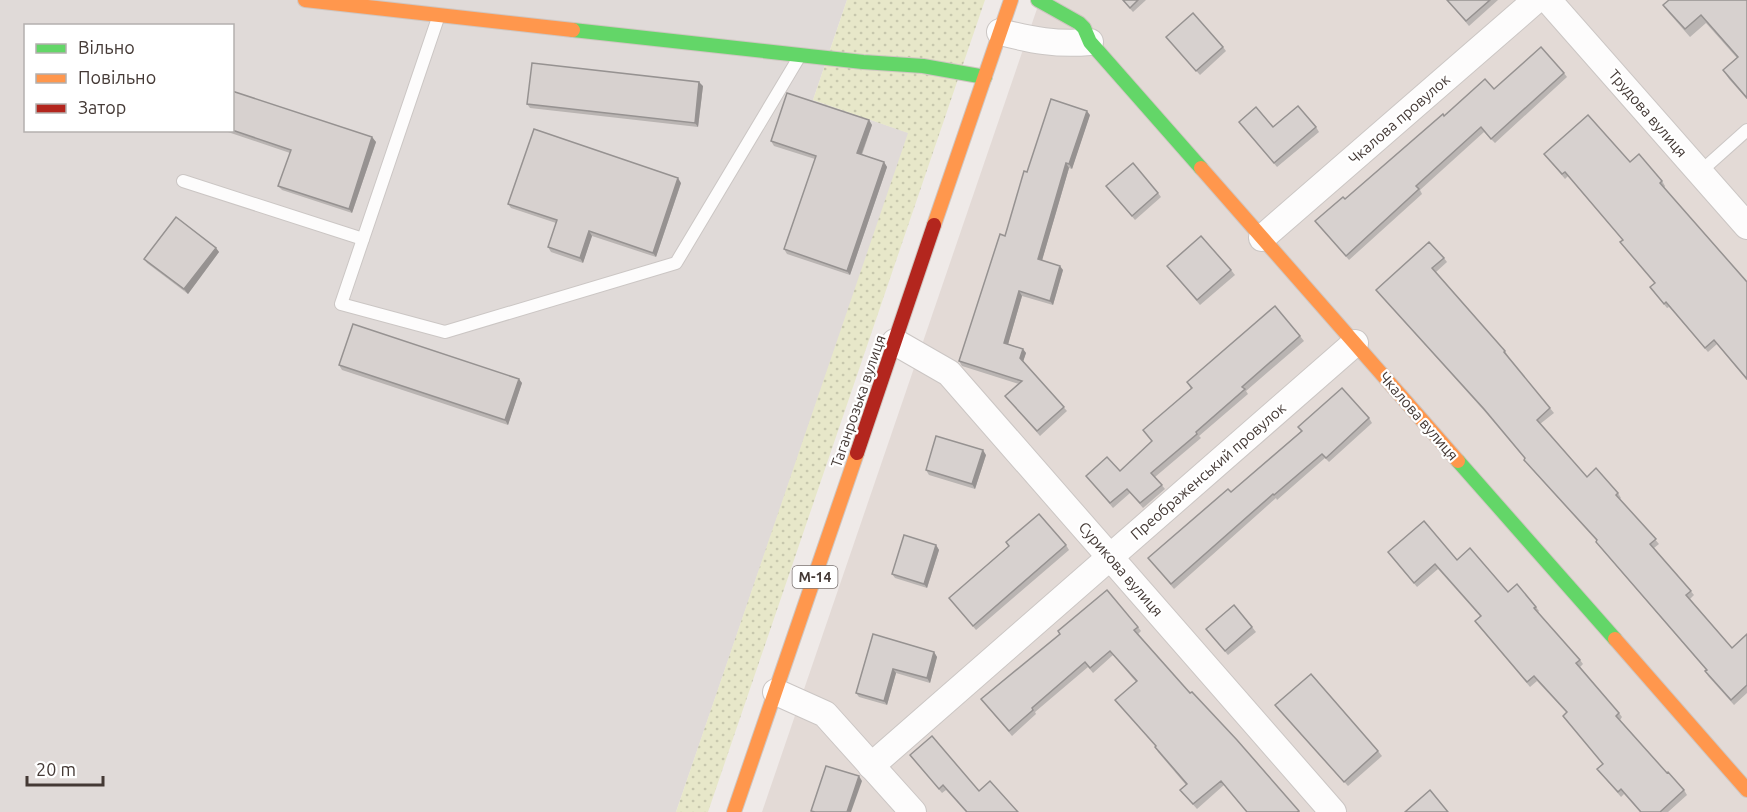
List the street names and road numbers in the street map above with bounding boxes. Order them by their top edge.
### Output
street label: Трудова вулиця [1605,66,1691,160]
street label: Чкалова провулок [1345,70,1453,168]
street label: Таганрозька вулиця [827,333,889,469]
street label: Чкалова вулиця [1376,368,1462,464]
street label: Преображенський провулок [1127,399,1289,543]
street label: Сурикова вулиця [1075,518,1167,620]
road number: М-14 [792,566,838,588]

